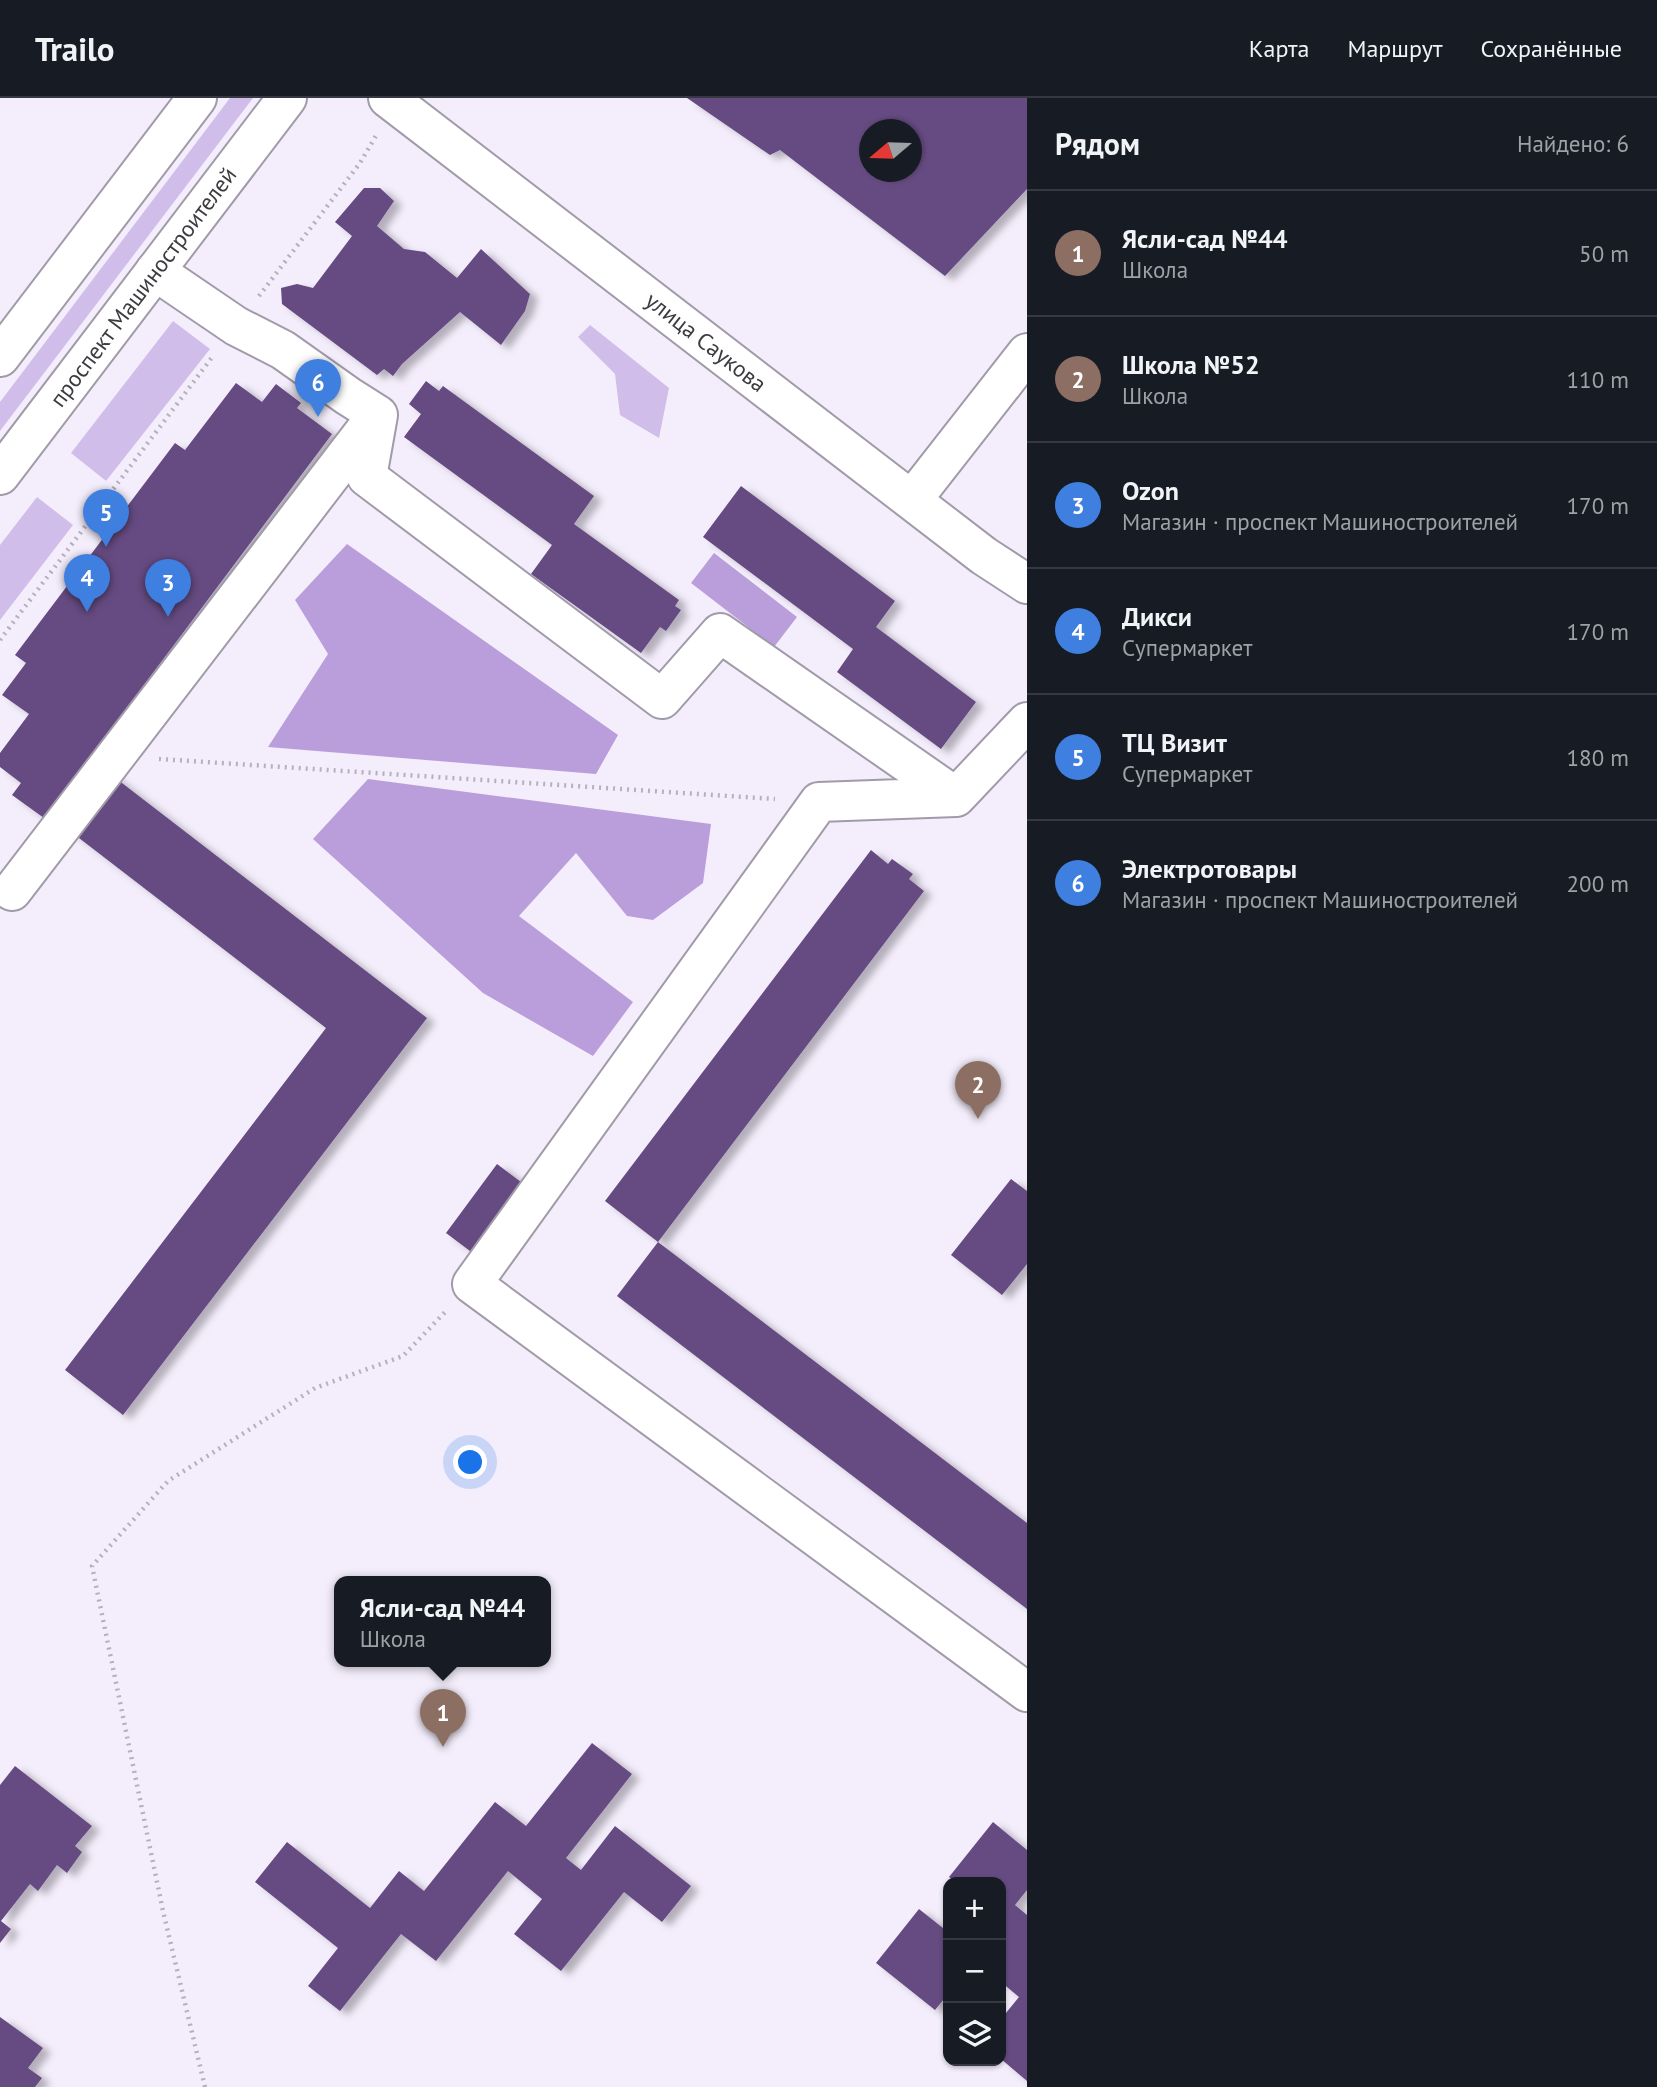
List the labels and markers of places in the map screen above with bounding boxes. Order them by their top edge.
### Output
pin: 6 [295,359,341,417]
pin: 5 [83,489,129,547]
pin: 4 [64,554,110,612]
pin: 3 [145,559,191,617]
pin: 2 [955,1061,1001,1119]
pin: 1 [420,1689,466,1747]

